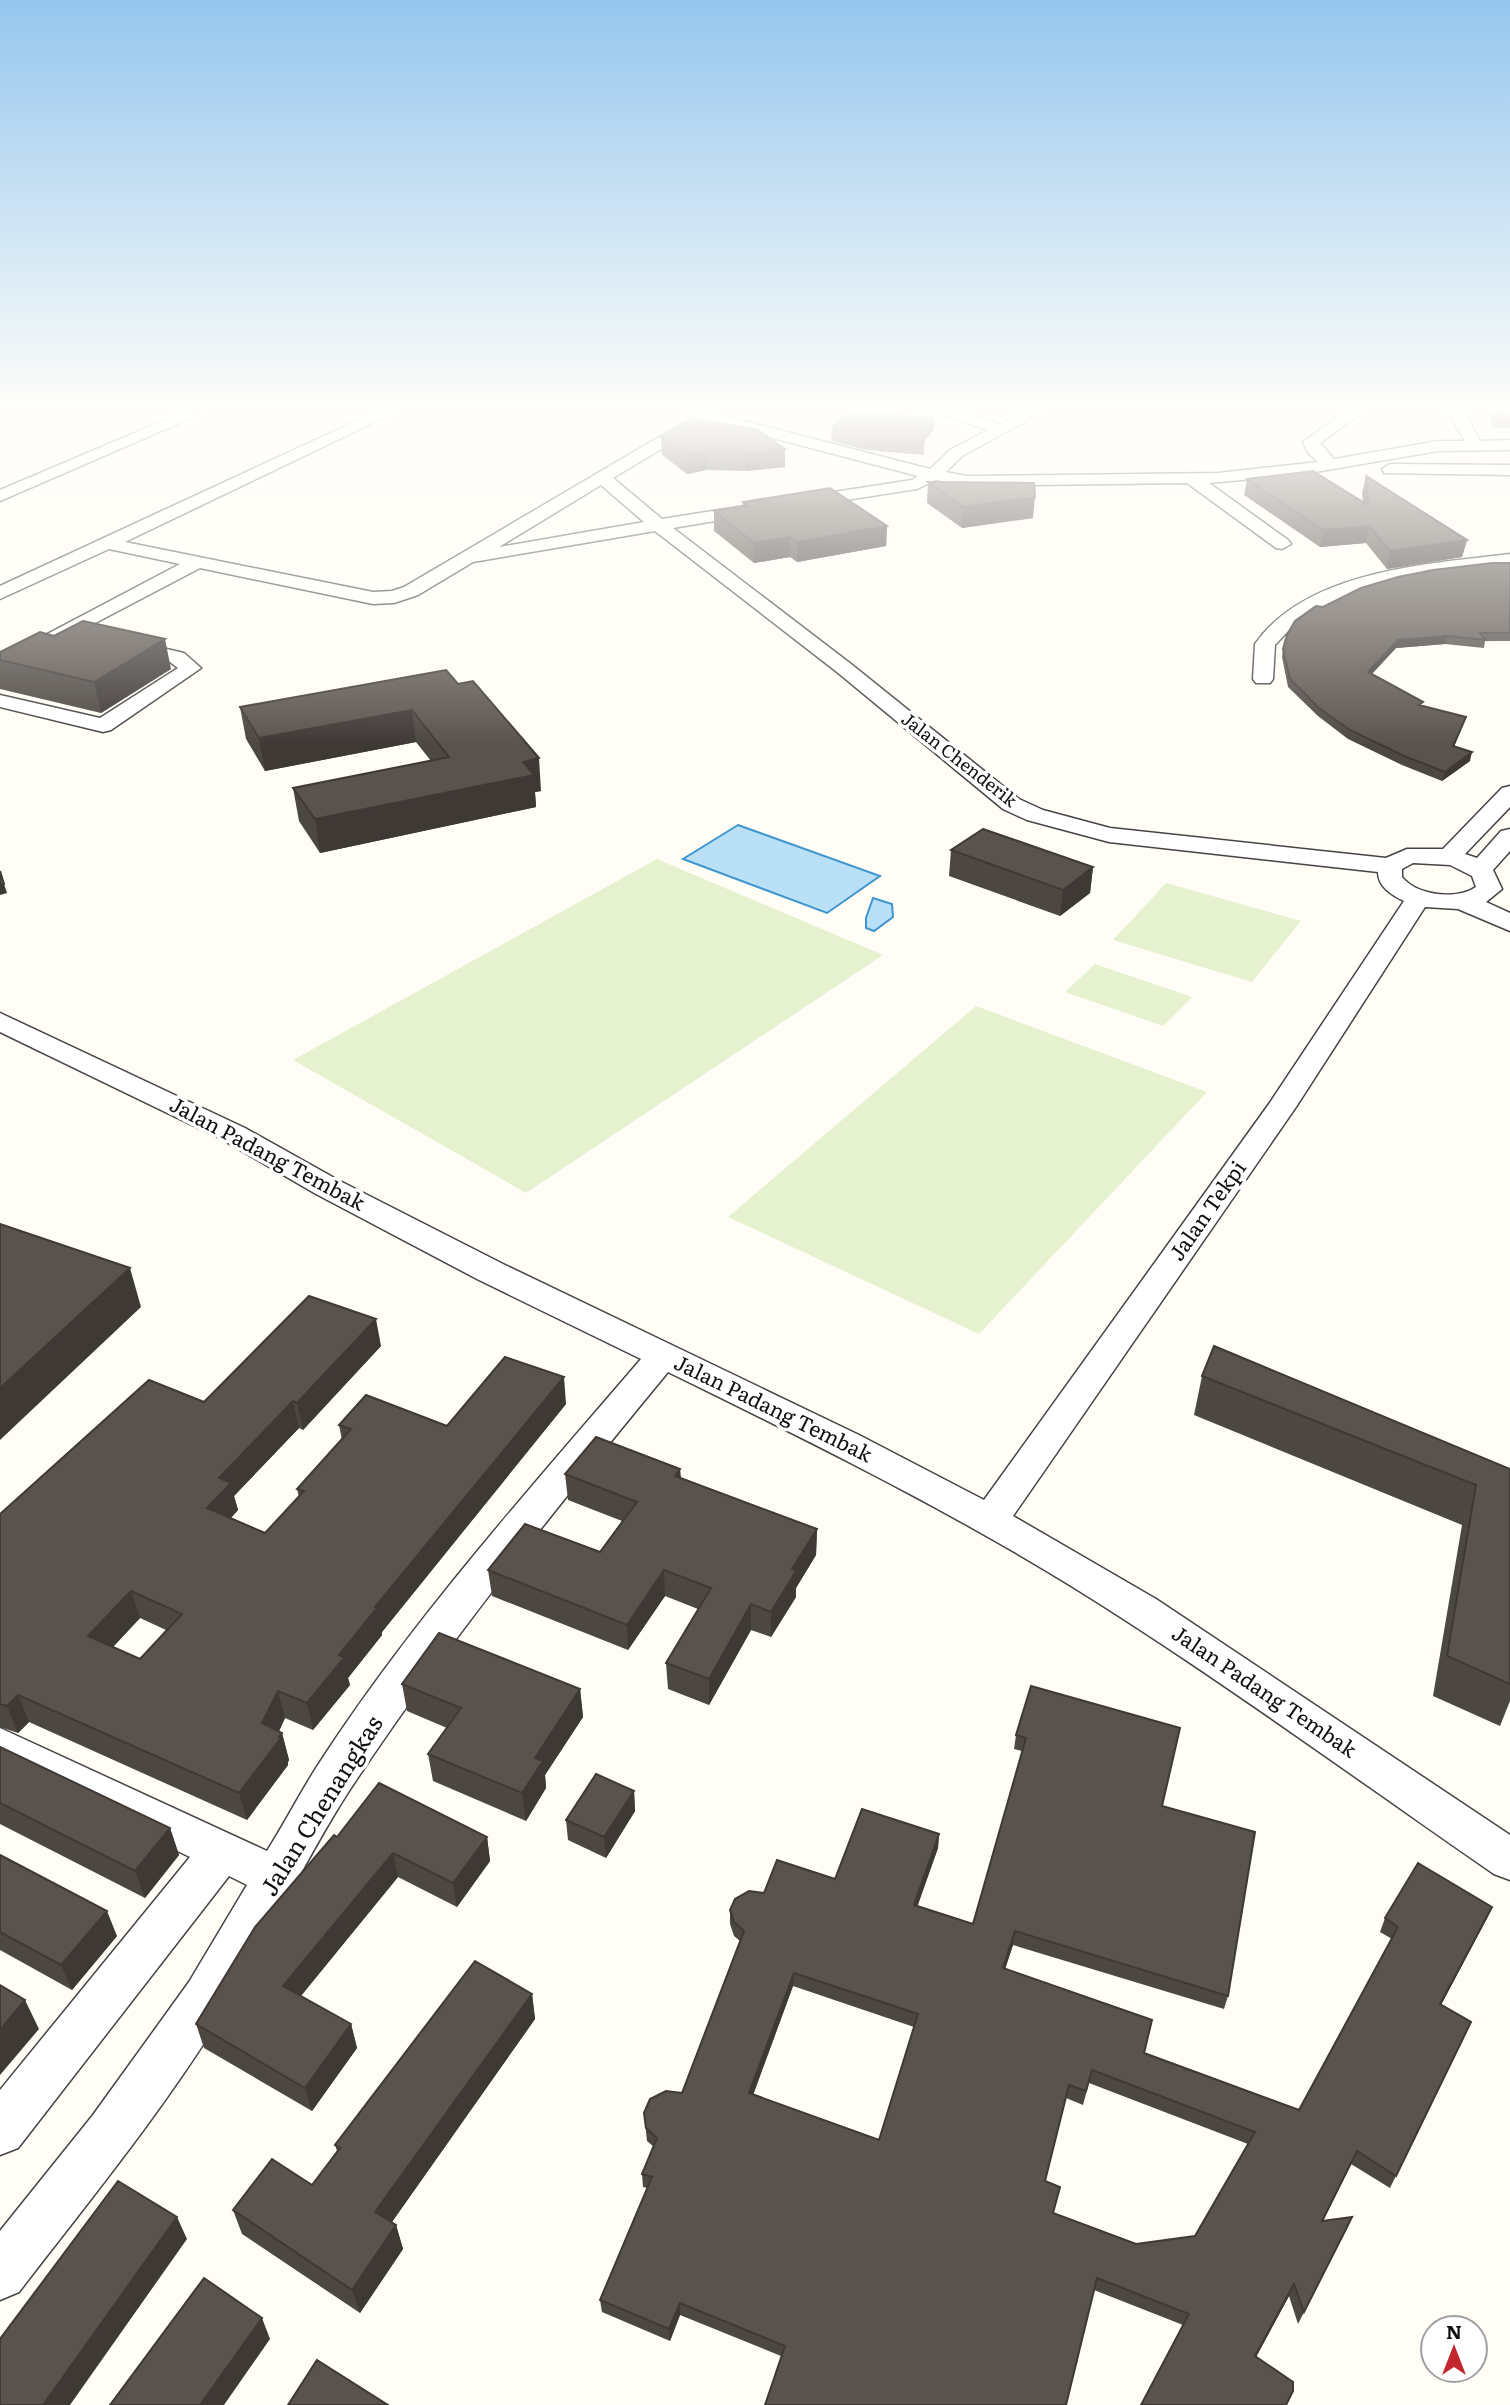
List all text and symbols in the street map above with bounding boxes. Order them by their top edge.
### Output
street label: Jalan Chenderik [896,705,1024,813]
street label: Jalan Padang Tembak [165,1087,372,1217]
street label: Jalan Tekpi [1160,1153,1252,1266]
street label: Jalan Padang Tembak [670,1345,879,1468]
street label: Jalan Padang Tembak [1167,1616,1364,1764]
street label: Jalan Chenangkas [250,1707,390,1902]
north arrow [1419,2314,1489,2384]
text: N [1446,2317,1462,2345]

